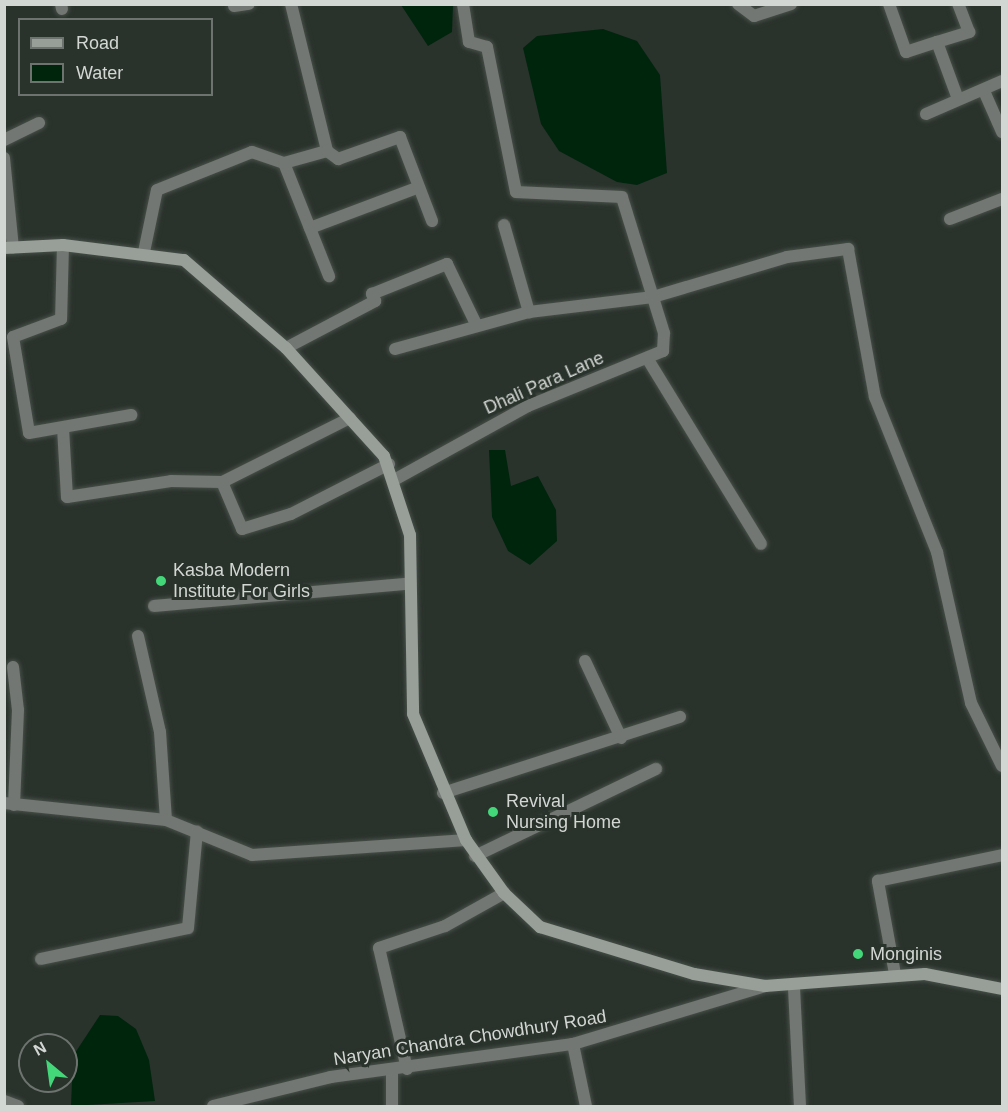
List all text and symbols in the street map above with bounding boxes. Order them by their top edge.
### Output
legend [18,18,213,96]
text: Road [76,33,119,53]
text: Water [76,63,123,83]
street label: Dhali Para Lane [481,347,607,419]
place label: Kasba Modern Institute For Girls [173,560,310,602]
marker: Kasba Modern Institute For Girls [154,574,168,588]
place label: Revival Nursing Home [506,791,621,834]
marker: Revival Nursing Home [484,803,502,821]
place label: Monginis [870,943,942,965]
marker: Monginis [851,947,865,961]
street label: Naryan Chandra Chowdhury Road [332,1006,608,1070]
north arrow [18,1033,78,1093]
text: N [31,1038,49,1059]

